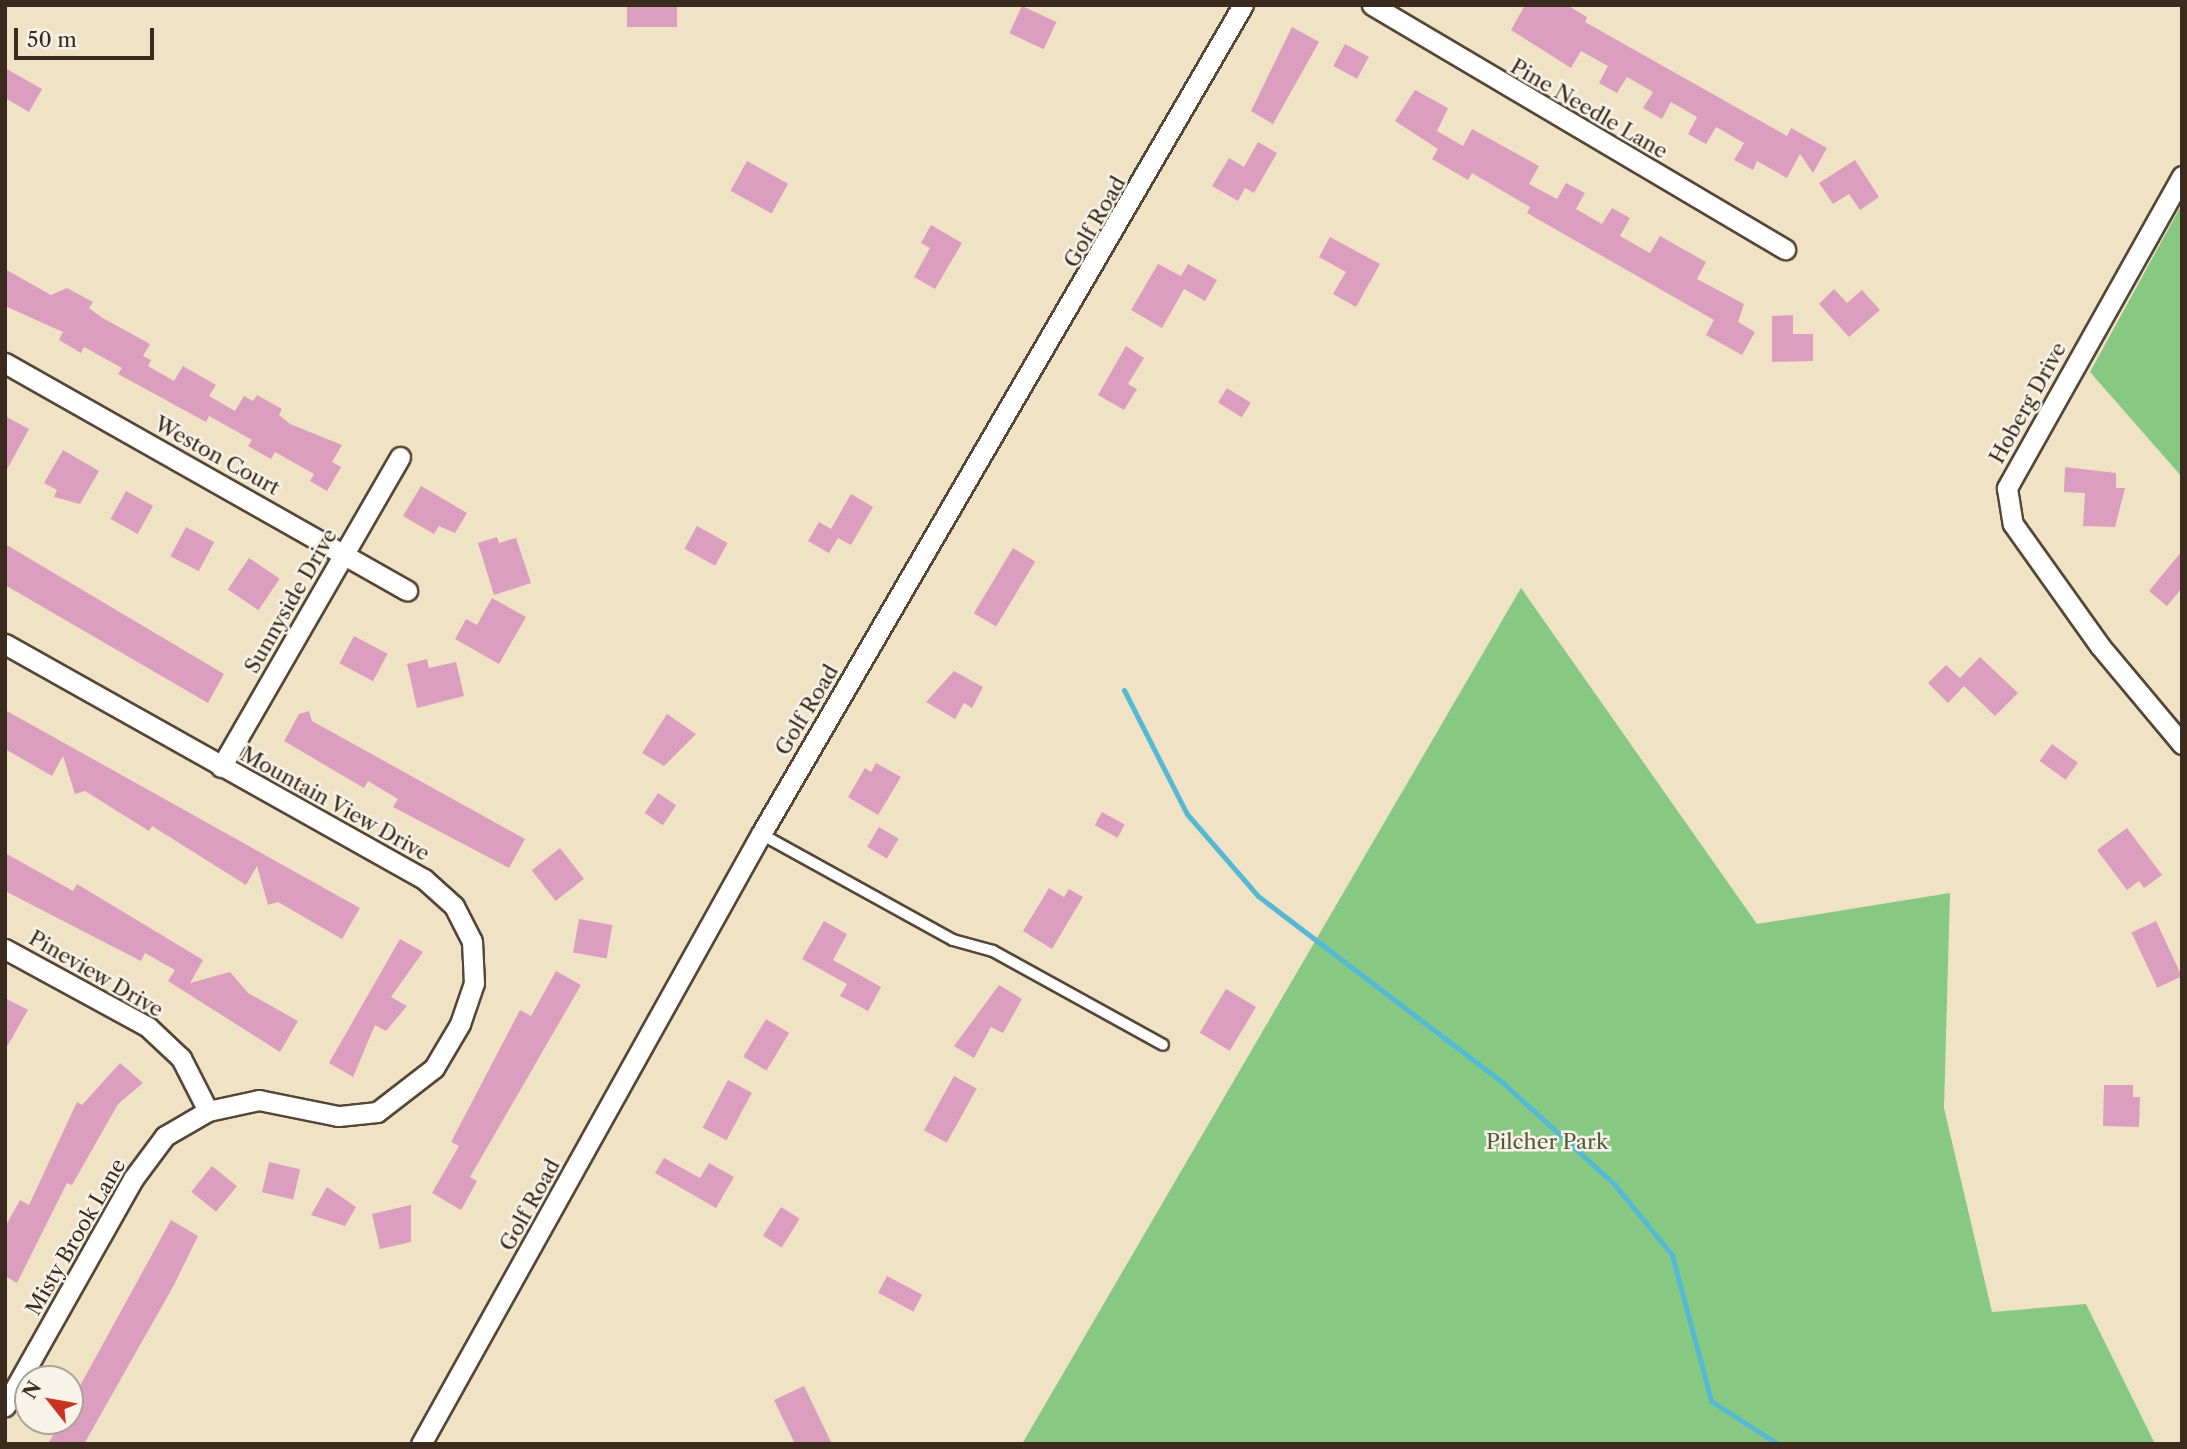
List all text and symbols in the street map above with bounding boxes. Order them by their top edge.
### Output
scale bar [18,14,158,58]
text: 50 m [27,27,77,52]
street label: Pine Needle Lane [1506,54,1672,164]
street label: Golf Road [1059,172,1131,272]
street label: Hoberg Drive [1984,338,2072,468]
street label: Weston Court [150,411,284,501]
street label: Sunnyside Drive [239,524,343,678]
street label: Golf Road [770,660,844,760]
street label: Mountain View Drive [235,741,435,867]
street label: Pineview Drive [24,925,168,1023]
park label: Pilcher Park [1486,1129,1608,1155]
street label: Misty Brook Lane [21,1154,131,1320]
street label: Golf Road [494,1155,566,1255]
north arrow [14,1365,84,1435]
text: N [18,1377,46,1403]

